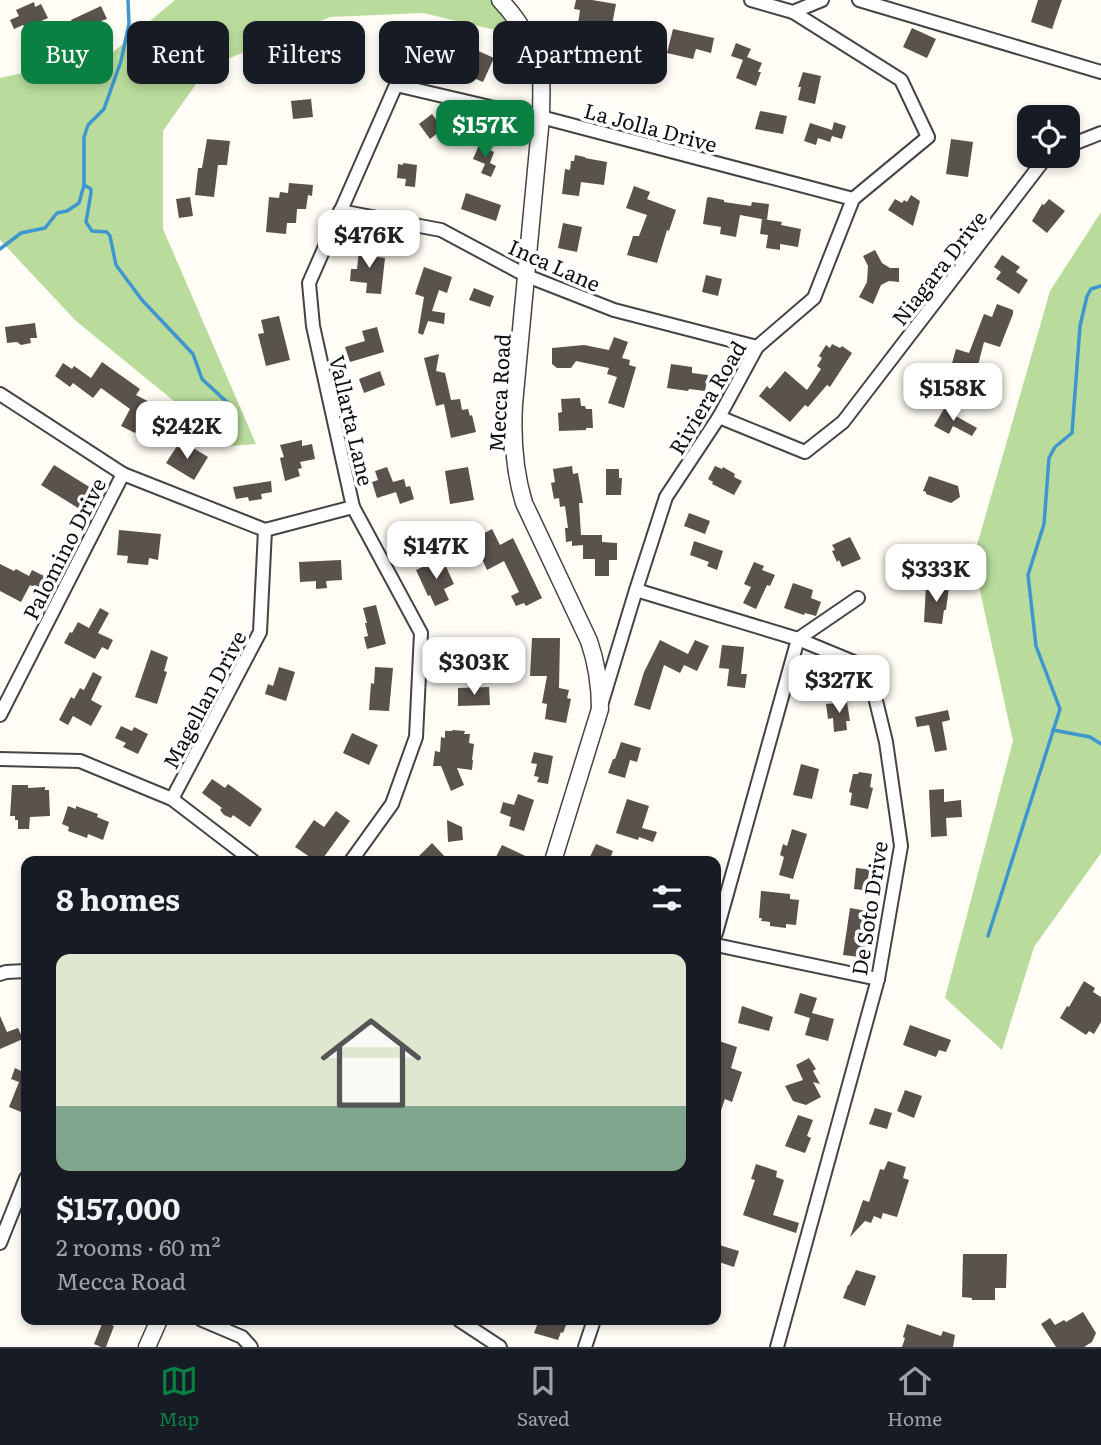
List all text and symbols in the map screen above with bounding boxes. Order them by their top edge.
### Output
chip: Buy [21,21,113,84]
chip: Rent [127,21,229,84]
chip: Filters [243,21,365,84]
chip: New [379,21,479,84]
chip: Apartment [493,21,667,84]
street label: La Jolla Drive [581,93,721,159]
pin: $157K [436,100,534,160]
map controls [1017,105,1080,168]
button: locate [1017,105,1080,168]
text: $157K [452,106,518,140]
street label: Niagara Drive [883,203,993,331]
pin: $476K [320,210,418,270]
text: $476K [334,216,404,250]
street label: Inca Lane [504,230,606,298]
street label: Mecca Road [479,333,517,453]
street label: Riviera Road [660,334,752,460]
street label: Vallarta Lane [323,352,383,489]
pin: $158K [904,364,1002,423]
text: $158K [919,369,987,403]
pin: $242K [138,402,236,461]
text: $242K [152,407,222,441]
street label: Palomino Drive [14,472,112,624]
pin: $147K [387,522,485,581]
text: $147K [403,527,469,561]
pin: $333K [887,544,985,604]
text: $333K [901,550,971,584]
street label: Magellan Drive [154,624,252,774]
pin: $303K [425,638,523,697]
text: $303K [438,643,510,677]
pin: $327K [790,656,888,715]
text: $327K [805,661,873,695]
street label: De Soto Drive [842,838,894,977]
text: 8 homes [56,876,180,920]
icon: filters [648,879,686,917]
icon: home [308,1000,434,1126]
text: $157,000 [56,1185,180,1229]
text: 2 rooms · 60 m² [56,1229,221,1263]
text: Mecca Road [56,1263,186,1297]
tab: Map [159,1362,199,1432]
tab: Saved [517,1362,570,1432]
tab: Home [887,1362,942,1432]

